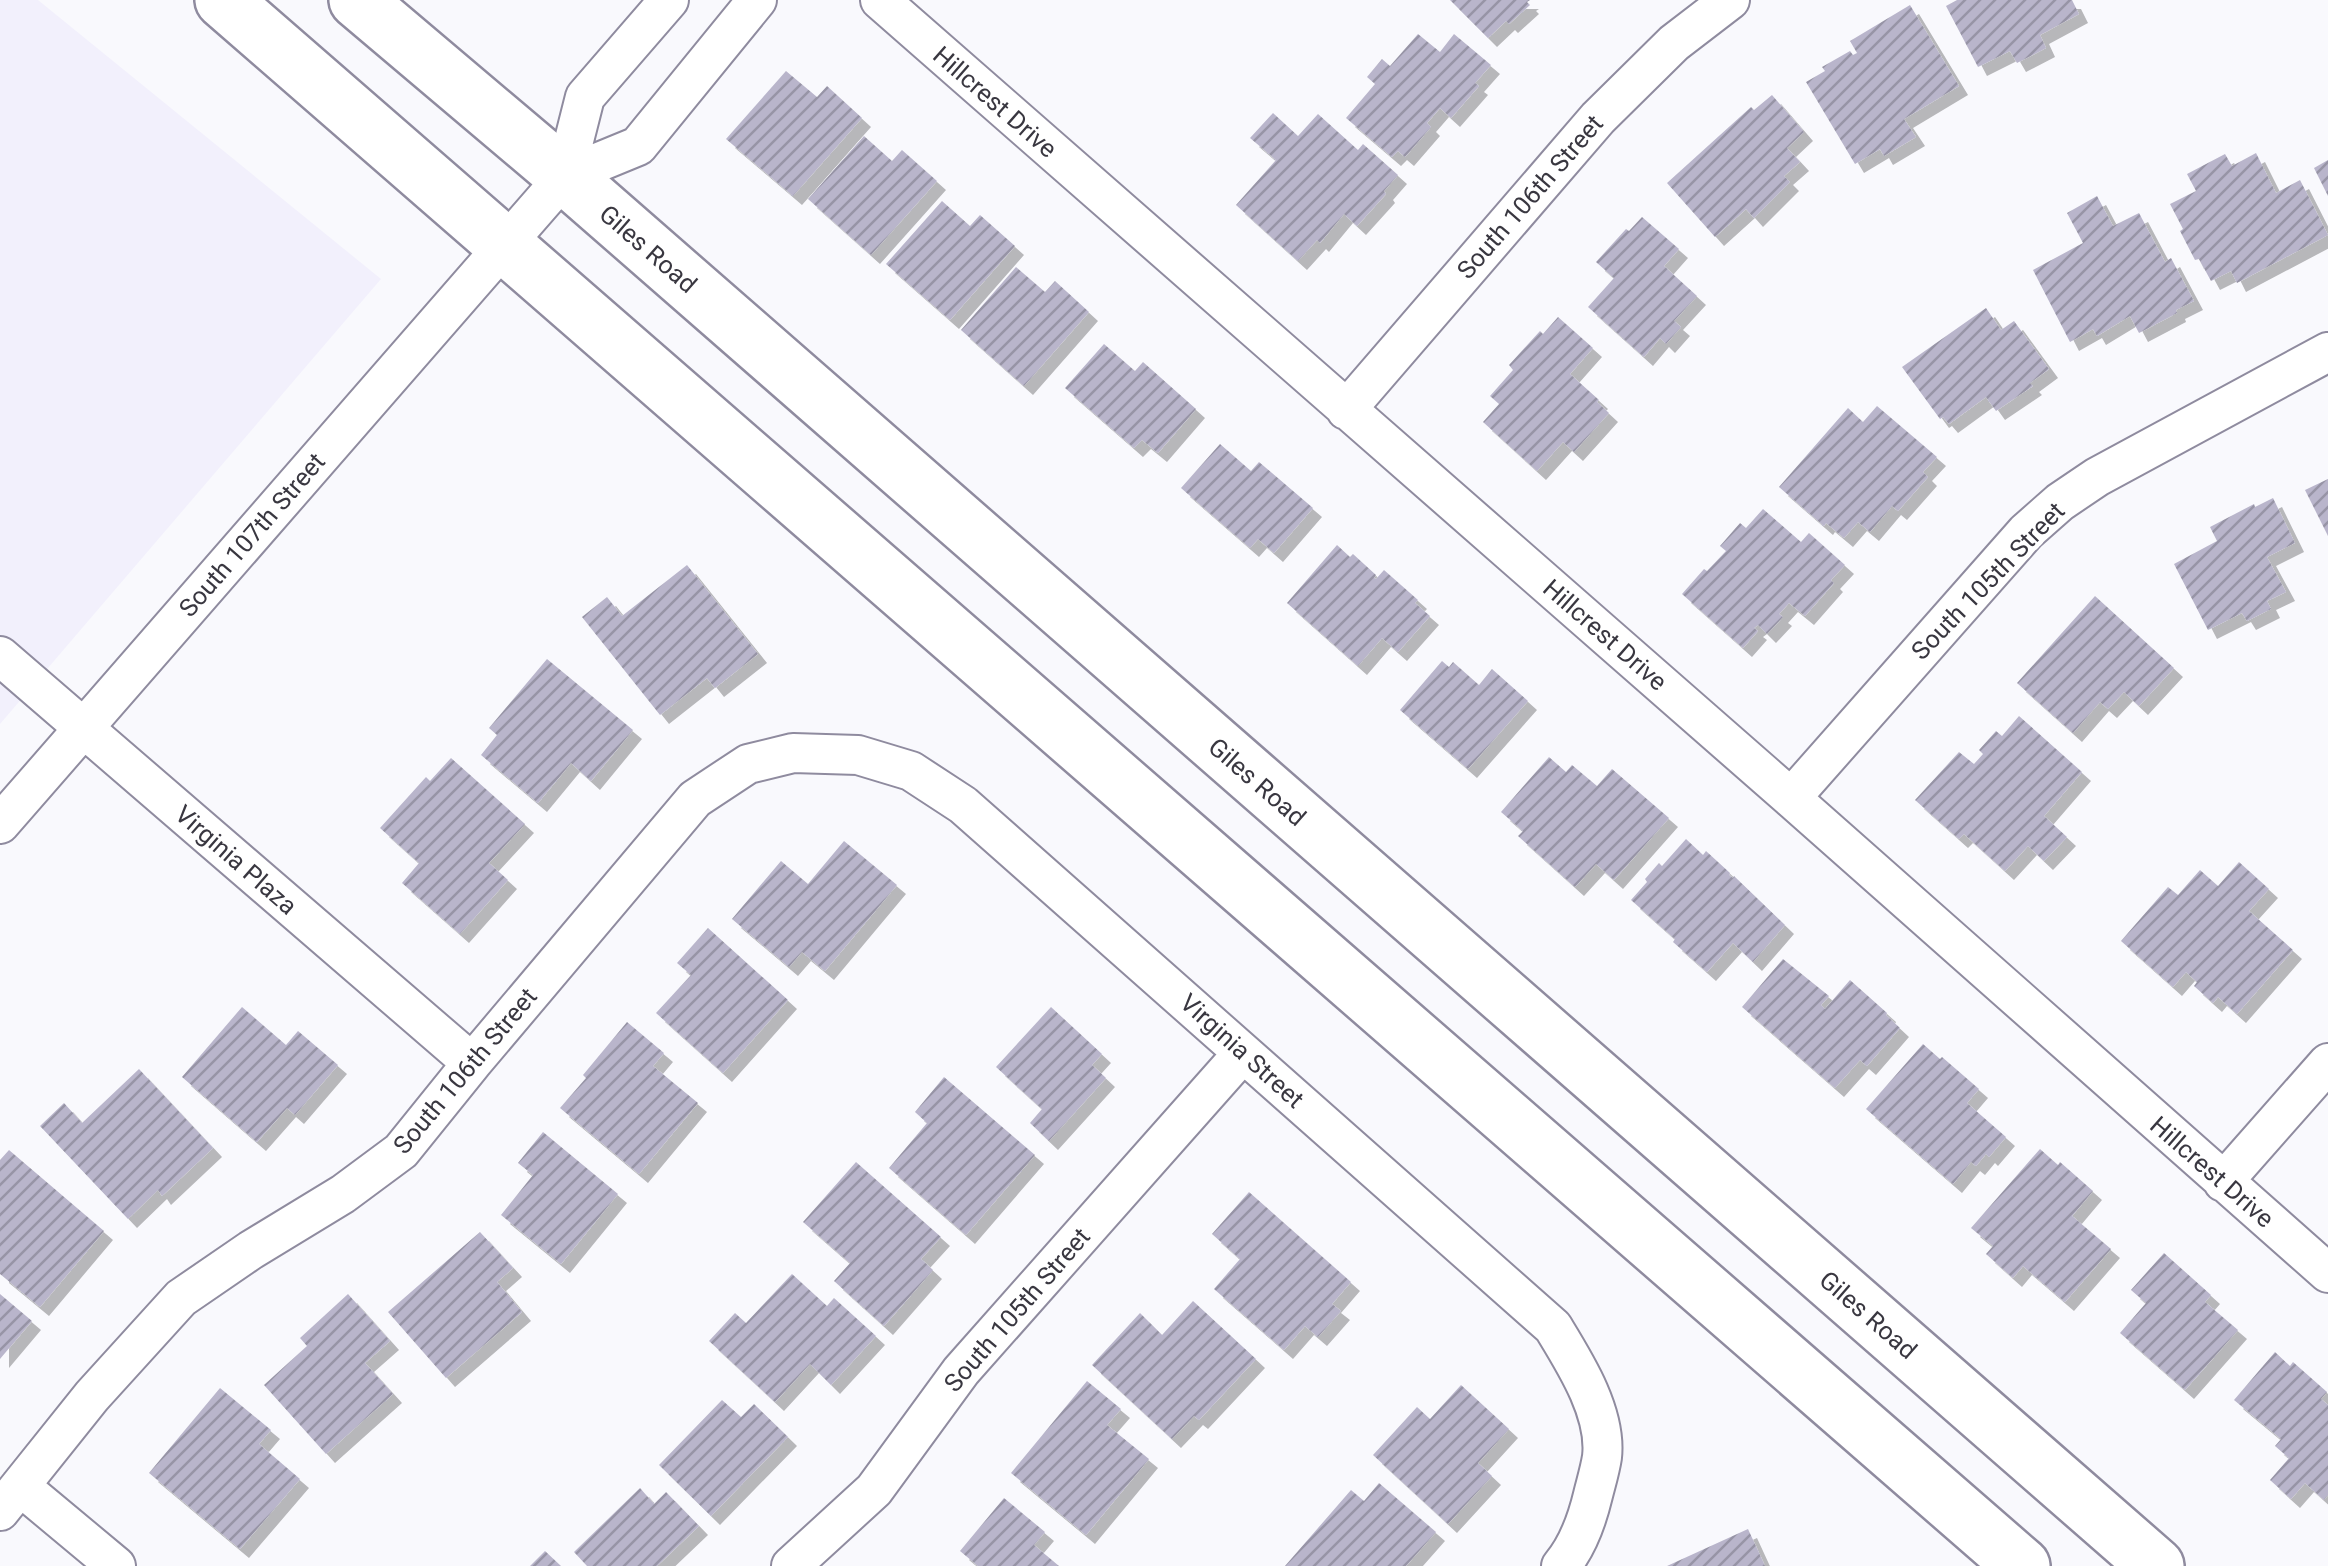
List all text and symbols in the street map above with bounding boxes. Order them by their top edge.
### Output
street label: Hillcrest Drive [927,41,1063,163]
street label: South 106th Street [1451,109,1609,285]
street label: Giles Road [594,199,702,299]
street label: South 107th Street [173,447,331,623]
street label: South 105th Street [1906,496,2070,666]
street label: Hillcrest Drive [1537,574,1673,696]
street label: Giles Road [1203,732,1311,832]
street label: Virginia Plaza [169,799,303,921]
street label: South 106th Street [387,982,543,1160]
street label: Virginia Street [1174,988,1310,1114]
street label: Hillcrest Drive [2144,1111,2280,1233]
street label: South 105th Street [938,1222,1096,1398]
street label: Giles Road [1814,1265,1922,1365]

